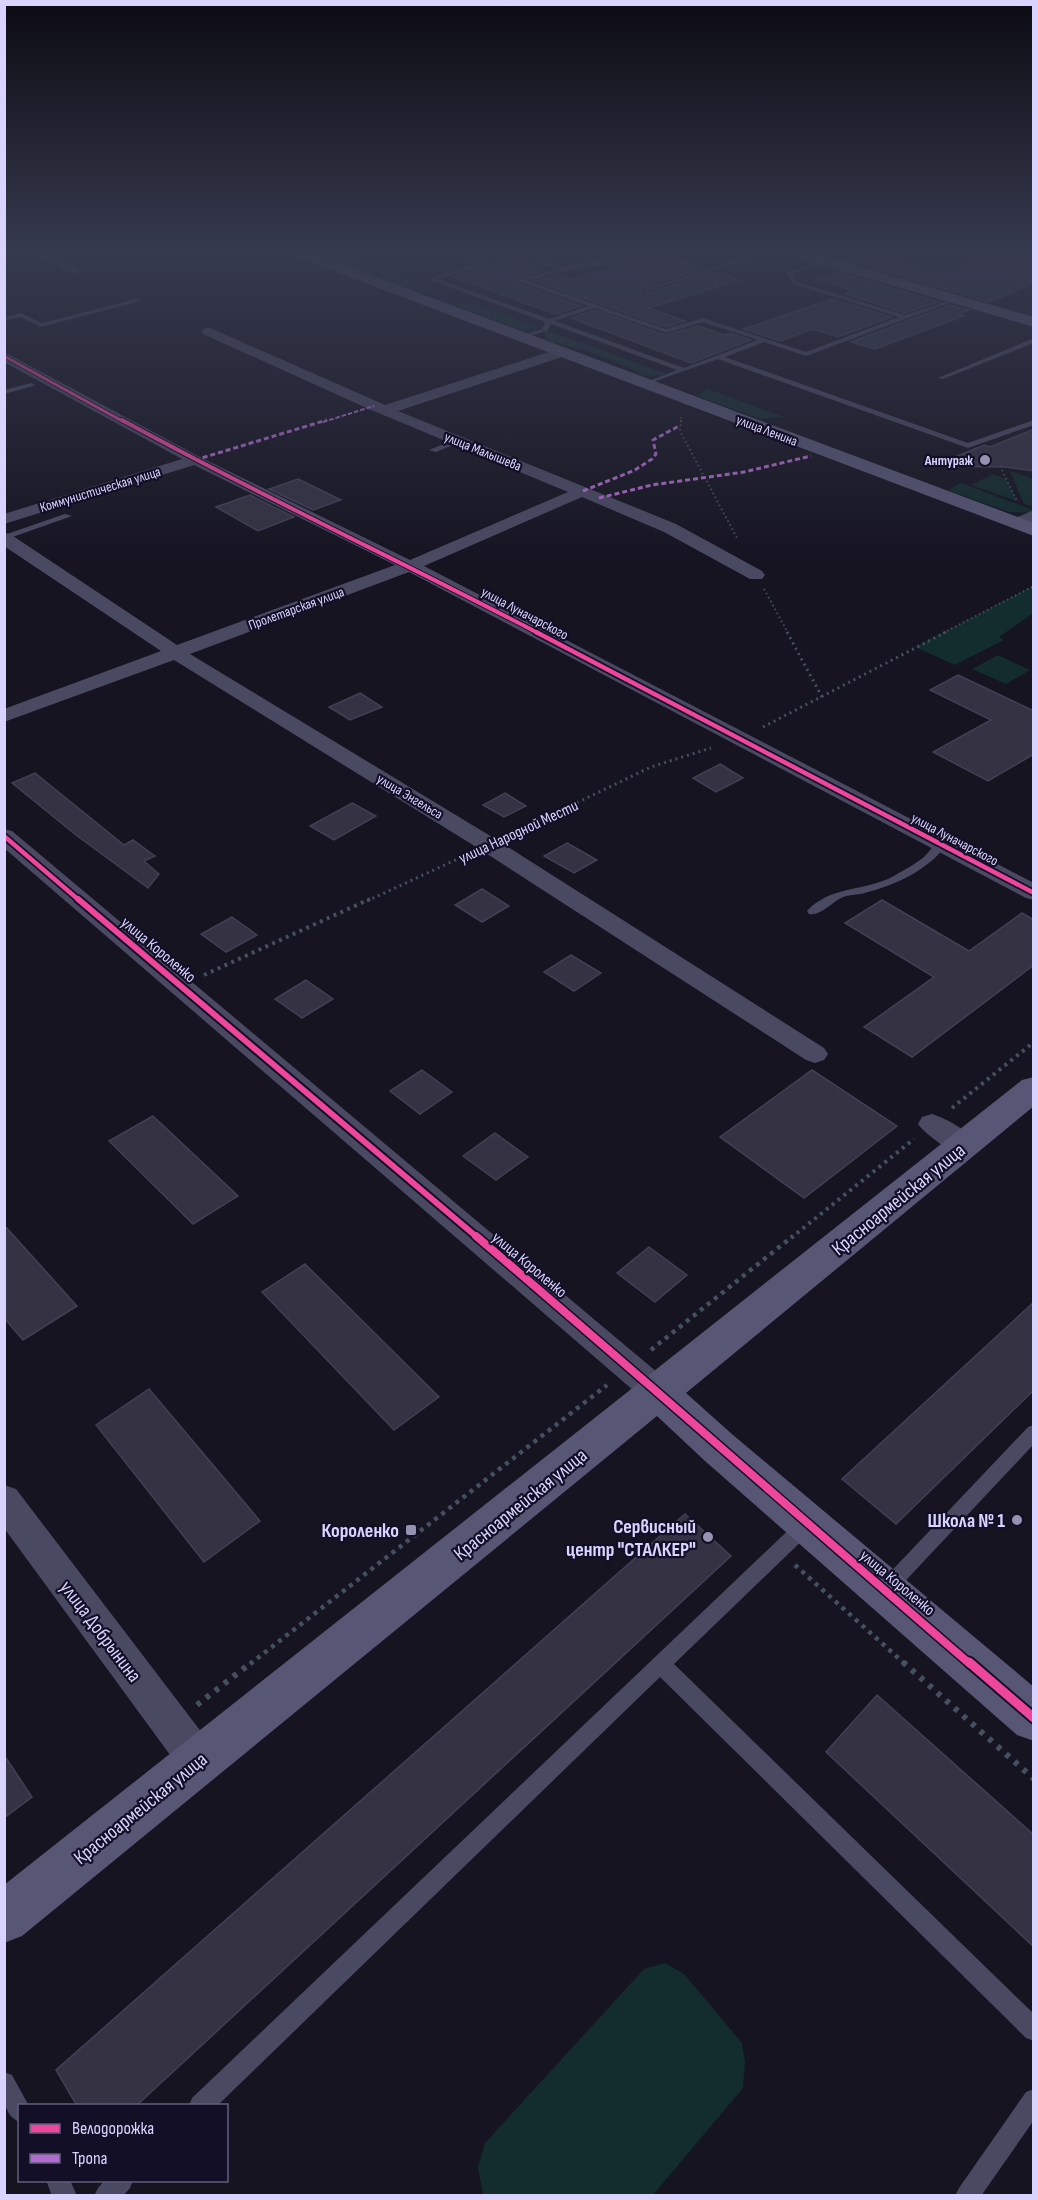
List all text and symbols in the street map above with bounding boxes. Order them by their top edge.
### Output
street label: улица Ленина [734,411,800,450]
street label: улица Малышева [442,428,524,475]
place label: Антураж [924,452,974,469]
marker: Антураж [978,453,992,467]
street label: Коммунистическая улица [38,463,163,516]
street label: Пролетарская улица [246,583,346,634]
street label: улица Луначарского [478,583,571,644]
street label: улица Энгельса [374,770,446,823]
street label: улица Народной Мести [456,796,581,868]
street label: улица Луначарского [908,809,1001,870]
street label: улица Короленко [117,913,199,987]
street label: Красноармейская улица [827,1139,970,1261]
street label: улица Короленко [488,1228,570,1302]
street label: Красноармейская улица [449,1444,592,1566]
place label: Школа № 1 [928,1509,1005,1533]
marker: Школа № 1 [1010,1513,1024,1527]
place label: Сервисный центр "СТАЛКЕР" [566,1515,696,1562]
place label: Короленко [321,1519,399,1543]
marker: Короленко [404,1523,418,1537]
marker: Сервисный центр "СТАЛКЕР" [701,1530,715,1544]
street label: улица Короленко [856,1546,938,1620]
street label: улица Добрынина [54,1576,146,1687]
street label: Красноармейская улица [69,1748,212,1870]
legend [18,2104,228,2182]
text: Велодорожка [72,2118,154,2139]
text: Тропа [72,2148,108,2169]

